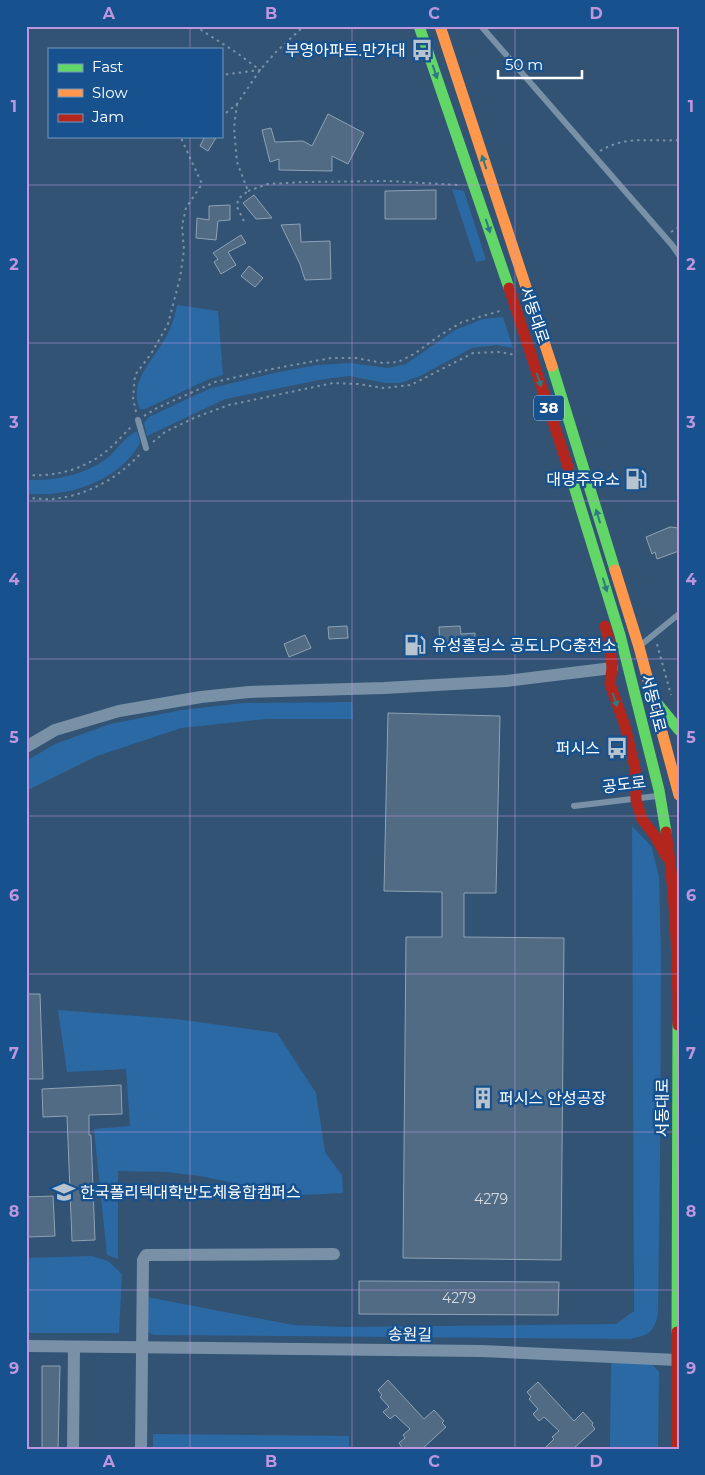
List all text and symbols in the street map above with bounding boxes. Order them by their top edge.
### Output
text: A [102,4,116,23]
text: B [265,4,277,23]
text: C [428,4,440,23]
text: D [589,4,603,23]
bus stop icon: 부영아파트.만가대 [409,37,435,63]
place label: 부영아파트.만가대 [285,41,406,60]
legend [48,48,222,138]
scale bar [498,48,581,80]
text: 50 m [505,55,543,74]
text: Fast [92,57,123,76]
one-way arrow [431,65,439,80]
text: Slow [92,83,128,102]
text: 1 [11,97,17,116]
text: 1 [688,97,694,116]
text: Jam [91,107,124,126]
one-way arrow [480,154,488,169]
one-way arrow [484,219,492,234]
text: 2 [9,255,19,274]
text: 2 [686,255,696,274]
street label: 서동대로 [516,284,553,346]
one-way arrow [536,373,544,388]
road number: 38 [534,396,564,420]
text: 3 [8,413,19,432]
text: 3 [685,413,696,432]
fuel station icon: 대명주유소 [623,466,649,492]
place label: 대명주유소 [546,470,620,489]
one-way arrow [594,509,602,524]
text: 4 [8,570,20,589]
text: 4 [685,570,697,589]
one-way arrow [602,577,610,592]
fuel station icon: 유성홀딩스 공도LPG충전소 [402,632,428,658]
place label: 유성홀딩스 공도LPG충전소 [432,636,617,655]
street label: 서동대로 [637,672,670,734]
one-way arrow [612,692,620,707]
text: 5 [9,728,19,747]
text: 5 [686,728,696,747]
bus stop icon: 퍼시스 [604,735,630,761]
place label: 퍼시스 [556,739,600,758]
street label: 공도로 [601,772,647,797]
text: 6 [9,886,19,905]
text: 6 [686,886,696,905]
text: 7 [9,1044,19,1063]
text: 7 [686,1044,696,1063]
street label: 서동대로 [653,1078,672,1137]
building icon: 퍼시스 안성공장 [470,1085,496,1111]
place label: 퍼시스 안성공장 [499,1089,607,1108]
school or university icon: 한국폴리텍대학반도체융합캠퍼스 [51,1179,77,1205]
place label: 한국폴리텍대학반도체융합캠퍼스 [80,1183,301,1202]
house number: 4279 [474,1190,508,1208]
text: 8 [9,1202,19,1221]
text: 8 [686,1202,696,1221]
house number: 4279 [442,1289,476,1307]
street label: 송원길 [388,1325,432,1344]
text: 9 [9,1359,19,1378]
text: 9 [686,1359,696,1378]
text: A [102,1452,116,1471]
text: B [265,1452,277,1471]
text: C [428,1452,440,1471]
text: D [589,1452,603,1471]

